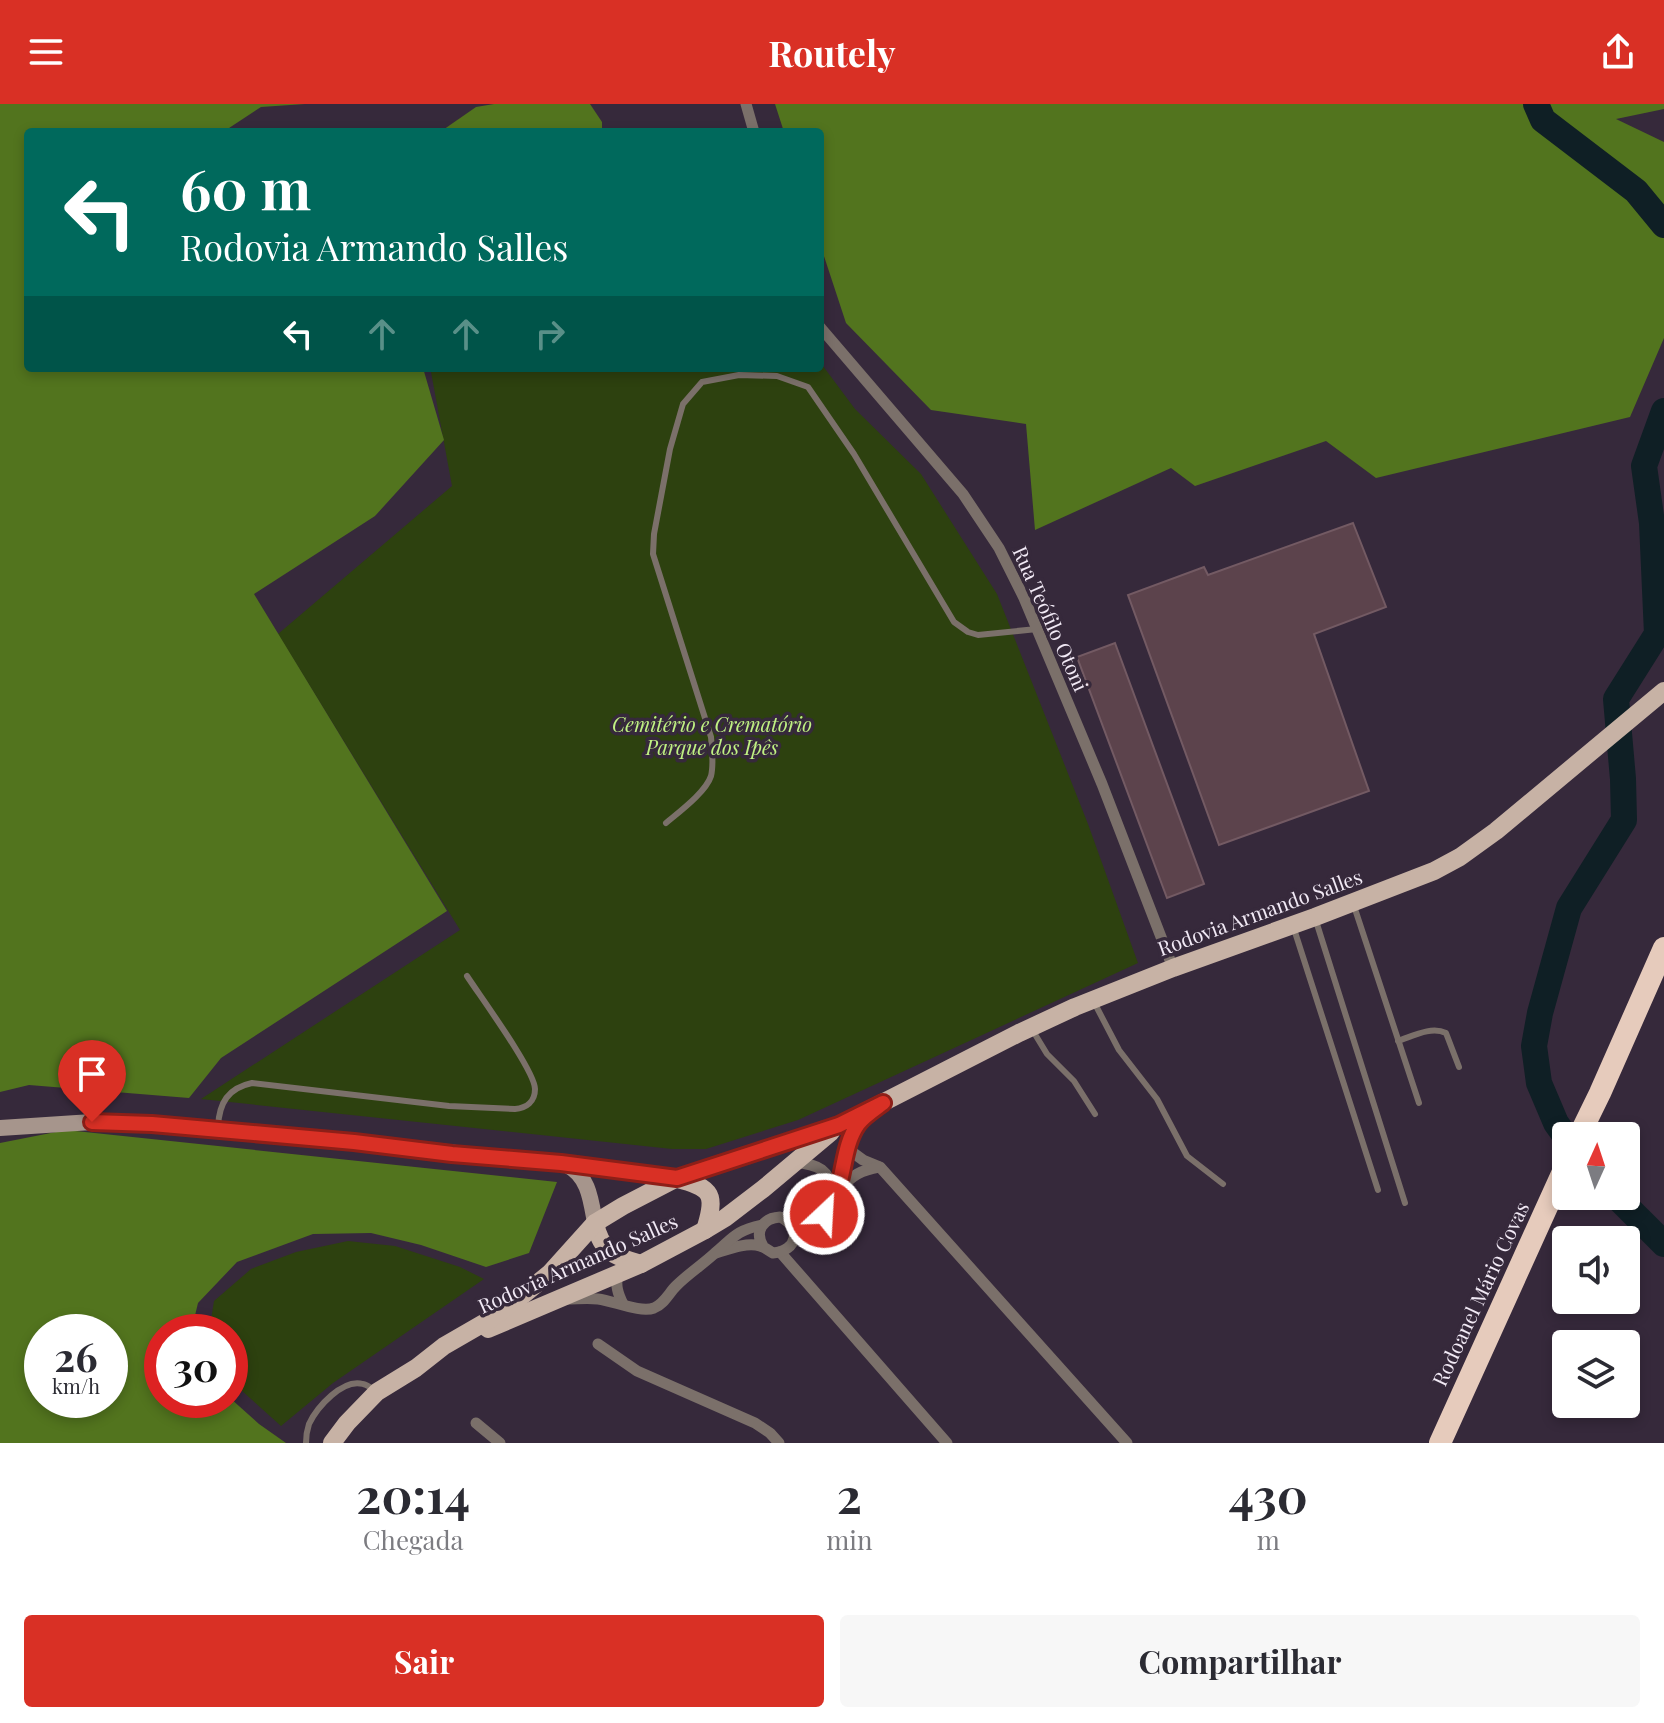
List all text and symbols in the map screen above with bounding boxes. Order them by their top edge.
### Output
text: Routely [768,28,896,76]
icon: menu [24,30,68,74]
icon: share [1596,30,1640,74]
text: 60 m [180,150,311,225]
icon: left [48,160,152,264]
text: Rodovia Armando Salles [180,222,568,270]
icon: left [276,312,320,356]
icon: ahead [360,312,404,356]
icon: ahead [444,312,488,356]
icon: right [528,312,572,356]
street label: Rua Teófilo Otoni [1007,542,1095,695]
park label: Cemitério e Crematório Parque dos Ipês [612,710,812,760]
street label: Rodovia Armando Salles [1153,862,1366,961]
pin [58,1040,126,1122]
icon: arrive [70,1052,114,1096]
north arrow [1552,1122,1640,1210]
map controls [1552,1122,1640,1418]
position arrow [782,1172,866,1256]
street label: Rodoanel Mário Covas [1425,1197,1534,1390]
street label: Rodovia Armando Salles [473,1206,681,1319]
button: sound [1552,1226,1640,1314]
speed limit sign: 30 [144,1314,248,1418]
text: 26 [54,1329,98,1382]
button: layers [1552,1330,1640,1418]
text: km/h [52,1372,100,1399]
text: 20:14 [356,1462,470,1526]
text: 2 [837,1462,862,1526]
text: 430 [1229,1462,1308,1526]
text: Chegada [363,1522,464,1557]
text: min [826,1522,873,1557]
text: m [1257,1522,1280,1557]
button: Sair [24,1615,824,1707]
button: Compartilhar [840,1615,1640,1707]

